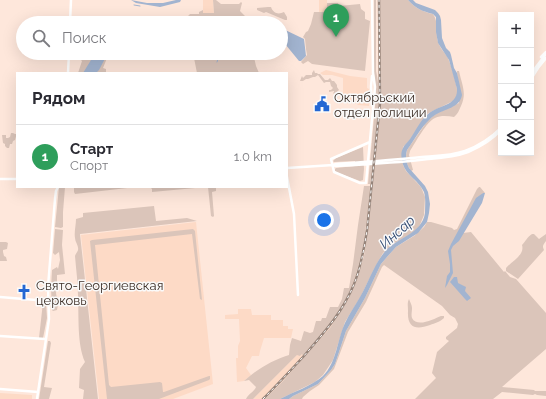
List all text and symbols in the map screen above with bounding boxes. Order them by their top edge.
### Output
pin: 1 [323,4,349,37]
map controls [498,12,534,156]
button: + [498,12,534,48]
search box [16,16,288,60]
icon: search [30,27,52,49]
text: Поиск [62,29,107,47]
button: − [498,48,534,84]
button: locate [498,84,534,120]
text: Рядом [32,88,85,108]
place label: Октябрьский отдел полиции [334,90,426,120]
public building icon: Октябрьский отдел полиции [313,95,331,113]
button: layers [498,120,534,156]
text: Старт [70,140,113,158]
text: 1 [42,149,48,164]
text: 1.0 km [234,149,272,164]
text: Спорт [70,158,108,173]
your location [314,210,334,230]
water label: Инсар [376,212,418,252]
place label: Свято-Георгиевская церковь [36,278,163,308]
church icon: Свято-Георгиевская церковь [15,283,33,301]

